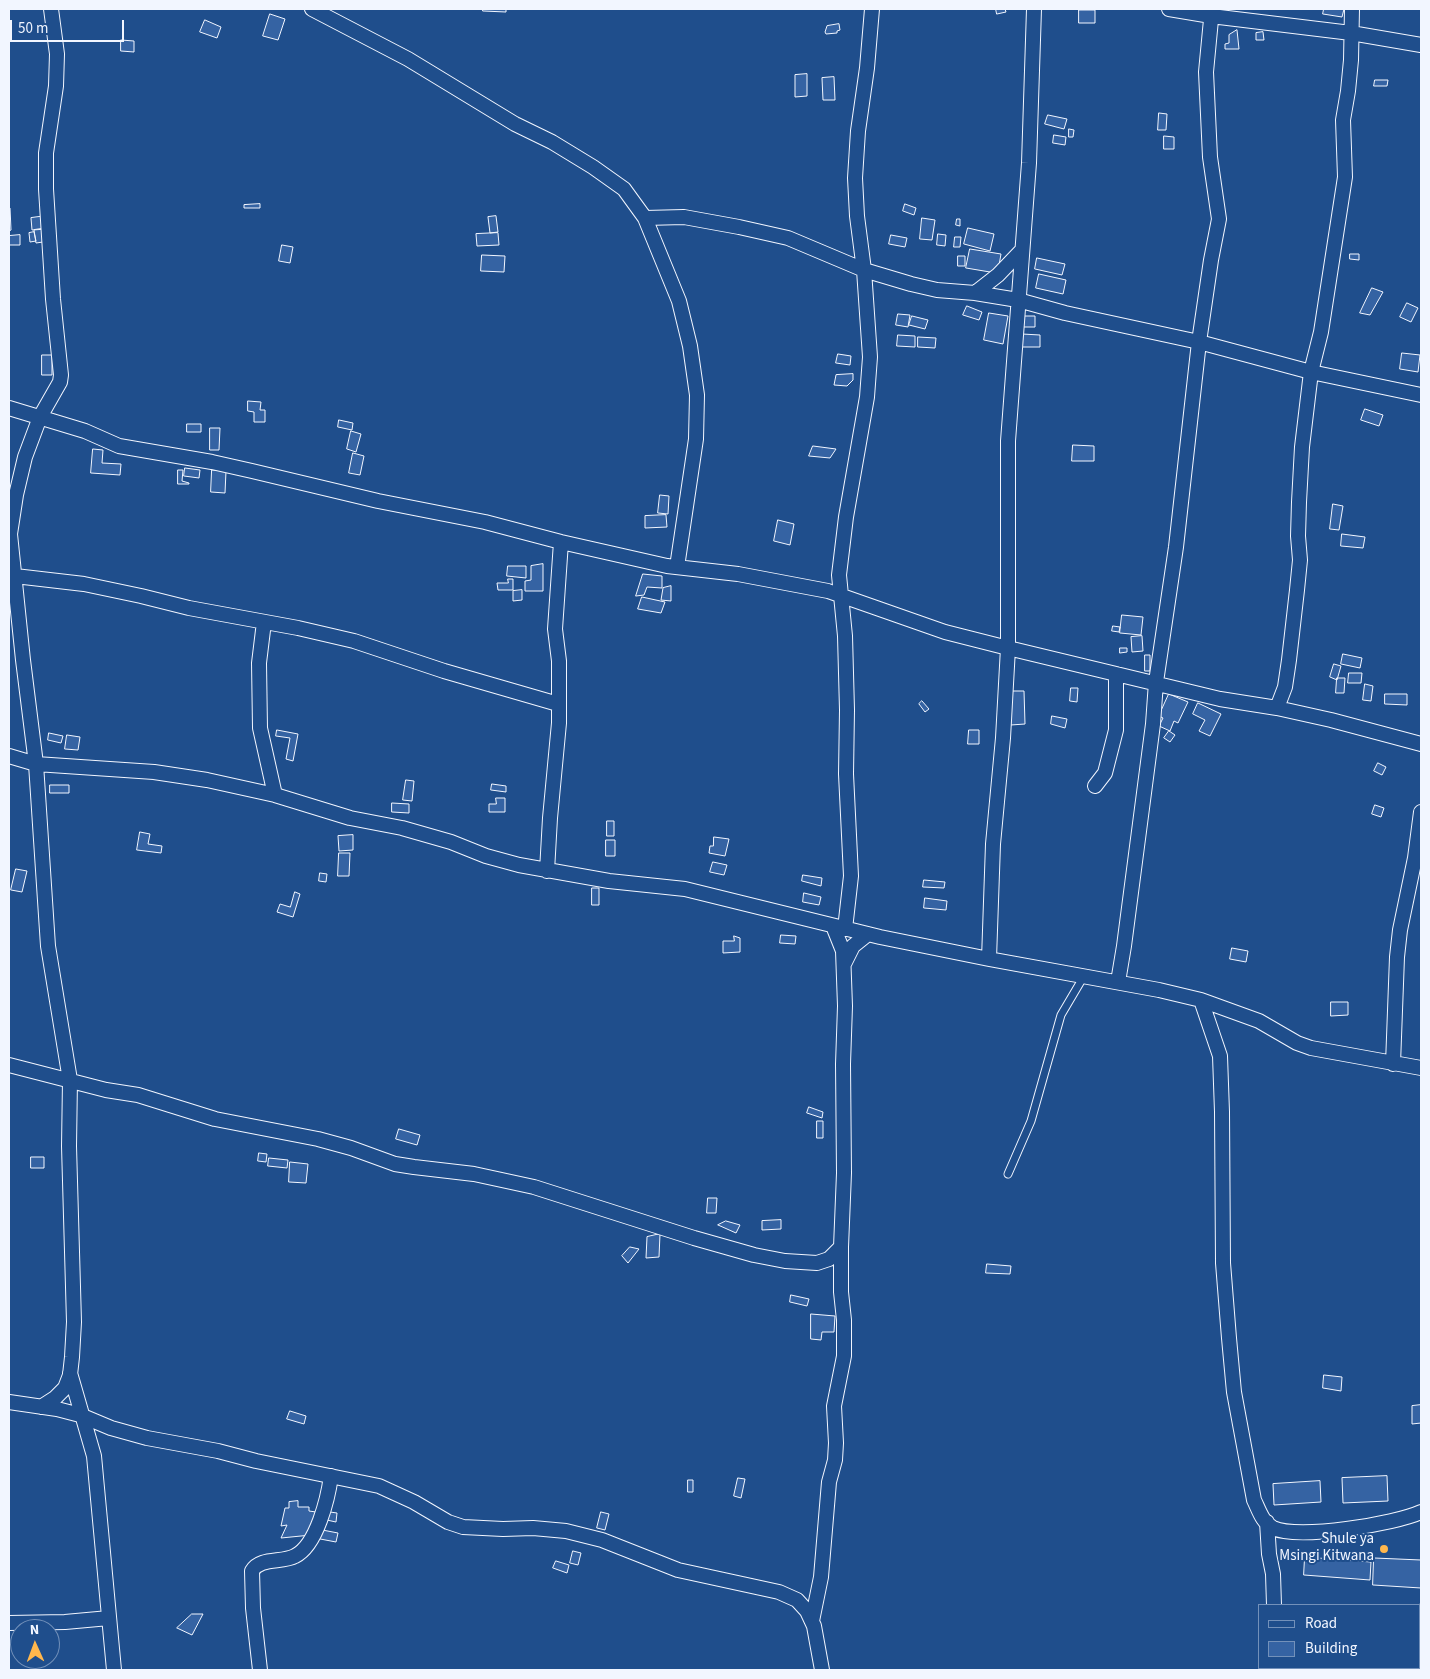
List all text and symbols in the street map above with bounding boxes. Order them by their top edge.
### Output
scale bar [12,10,126,42]
text: 50 m [18,18,48,39]
place label: Shule ya Msingi Kitwana [1279,1531,1374,1566]
marker: Shule ya Msingi Kitwana [1378,1543,1390,1555]
legend [1258,1604,1420,1669]
text: Road [1305,1613,1337,1634]
north arrow [10,1619,60,1669]
text: N [30,1620,40,1640]
text: Building [1305,1638,1357,1659]

